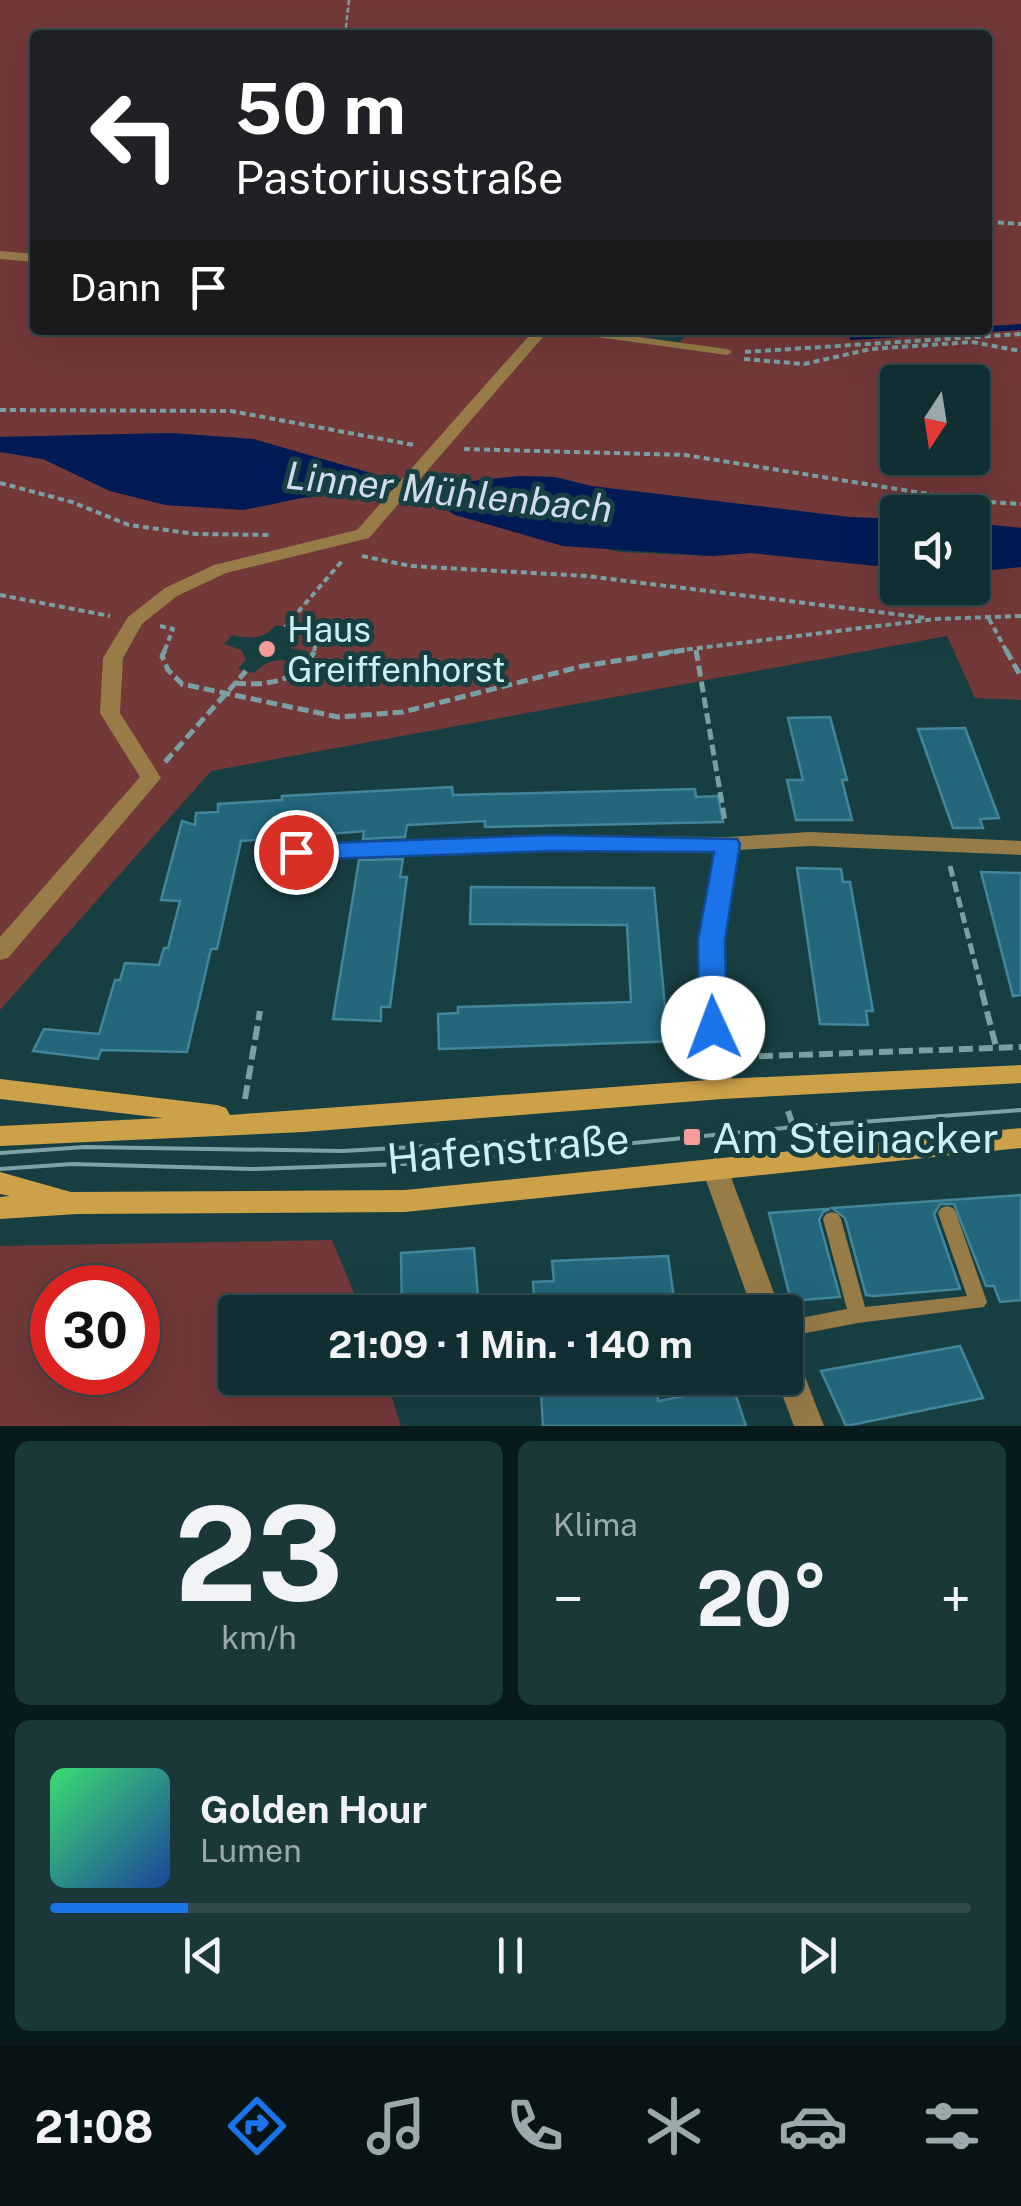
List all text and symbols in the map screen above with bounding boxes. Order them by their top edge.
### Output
text: 50 m [235,67,406,150]
icon: left [70,70,200,200]
text: Pastoriusstraße [235,151,563,204]
icon: arrive [181,260,236,315]
text: Dann [70,265,161,310]
north arrow [880,365,990,475]
map controls [880,365,990,605]
water label: Linner Mühlenbach [283,452,615,532]
button: sound [880,495,990,605]
place label: Haus Greiffenhorst [287,609,506,690]
marker: Haus Greiffenhorst [256,638,278,660]
pin [254,810,339,895]
icon: arrive [269,825,324,880]
position arrow [661,976,765,1080]
street label: Hafenstraße [385,1113,631,1183]
place label: Am Steinacker [712,1113,999,1162]
marker: Am Steinacker [681,1126,703,1148]
speed limit sign: 30 [30,1265,160,1395]
text: 21:09 · 1 Min. · 140 m [328,1322,693,1367]
text: 23 [174,1478,344,1630]
text: Klima [553,1506,638,1543]
text: 20° [696,1555,828,1643]
text: − [553,1567,584,1631]
text: + [940,1567,971,1631]
text: km/h [221,1619,297,1656]
text: Golden Hour [200,1787,427,1832]
text: Lumen [200,1832,302,1869]
icon: previous [176,1928,231,1983]
icon: pause [483,1928,538,1983]
icon: next [790,1928,845,1983]
icon: directions [222,2091,292,2161]
icon: music [361,2091,431,2161]
icon: phone [500,2091,570,2161]
icon: climate [639,2091,709,2161]
icon: car [778,2091,848,2161]
icon: filters [917,2091,987,2161]
text: 21:08 [34,2100,153,2153]

